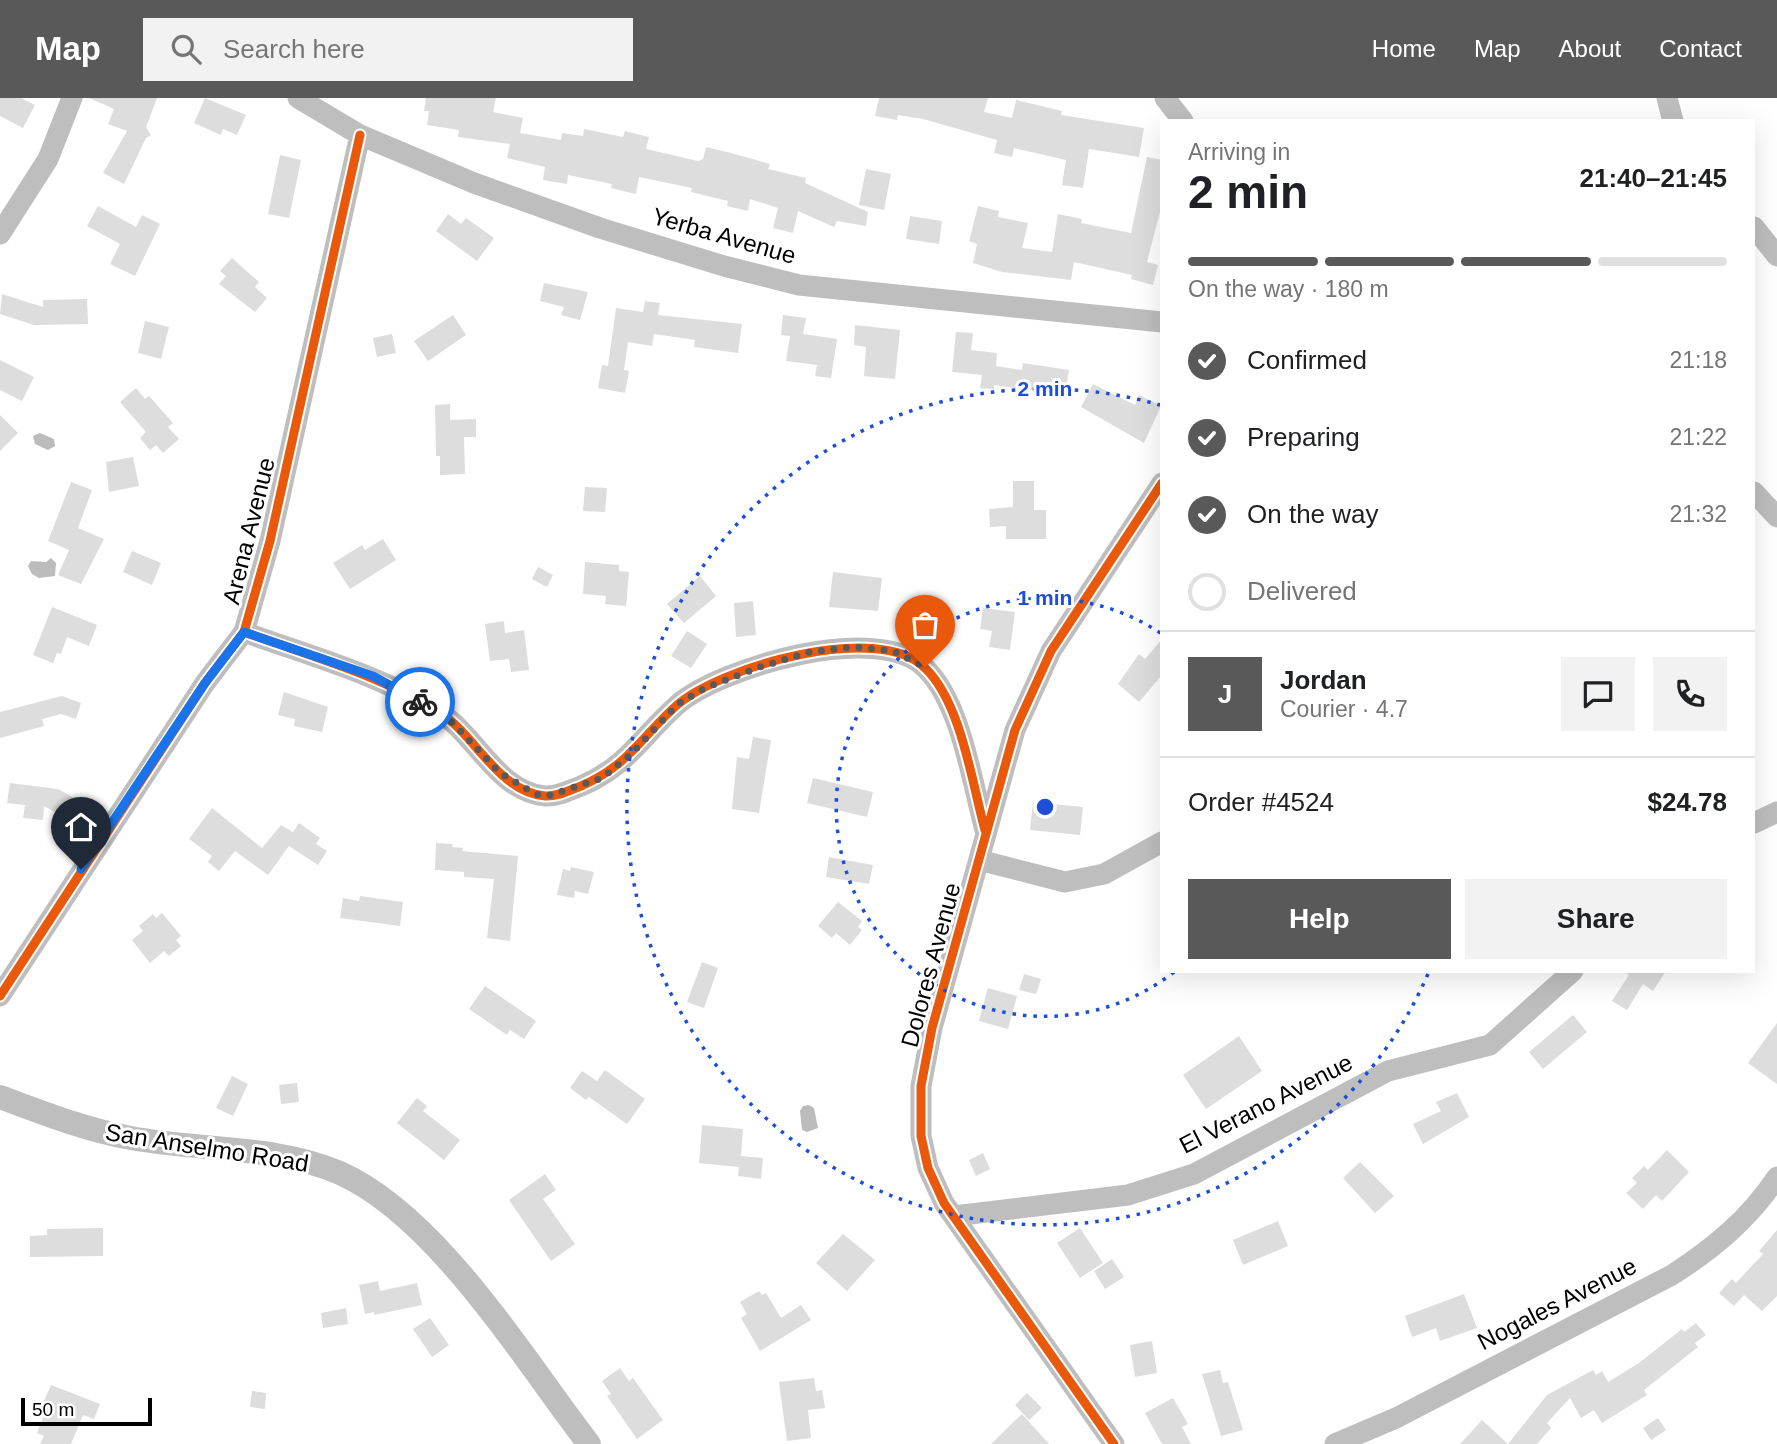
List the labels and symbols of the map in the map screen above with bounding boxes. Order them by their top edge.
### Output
street label: Yerba Avenue [649,202,799,269]
text: 2 min [1018,377,1072,400]
street label: Arena Avenue [217,455,280,607]
text: 1 min [1018,586,1072,609]
pin [895,595,955,667]
courier [385,667,455,737]
centre of rings [1033,795,1057,819]
pin [51,797,111,869]
street label: Dolores Avenue [896,880,965,1050]
street label: El Verano Avenue [1175,1048,1357,1159]
street label: San Anselmo Road [103,1118,311,1177]
street label: Nogales Avenue [1473,1252,1641,1355]
scale bar [21,1395,152,1427]

